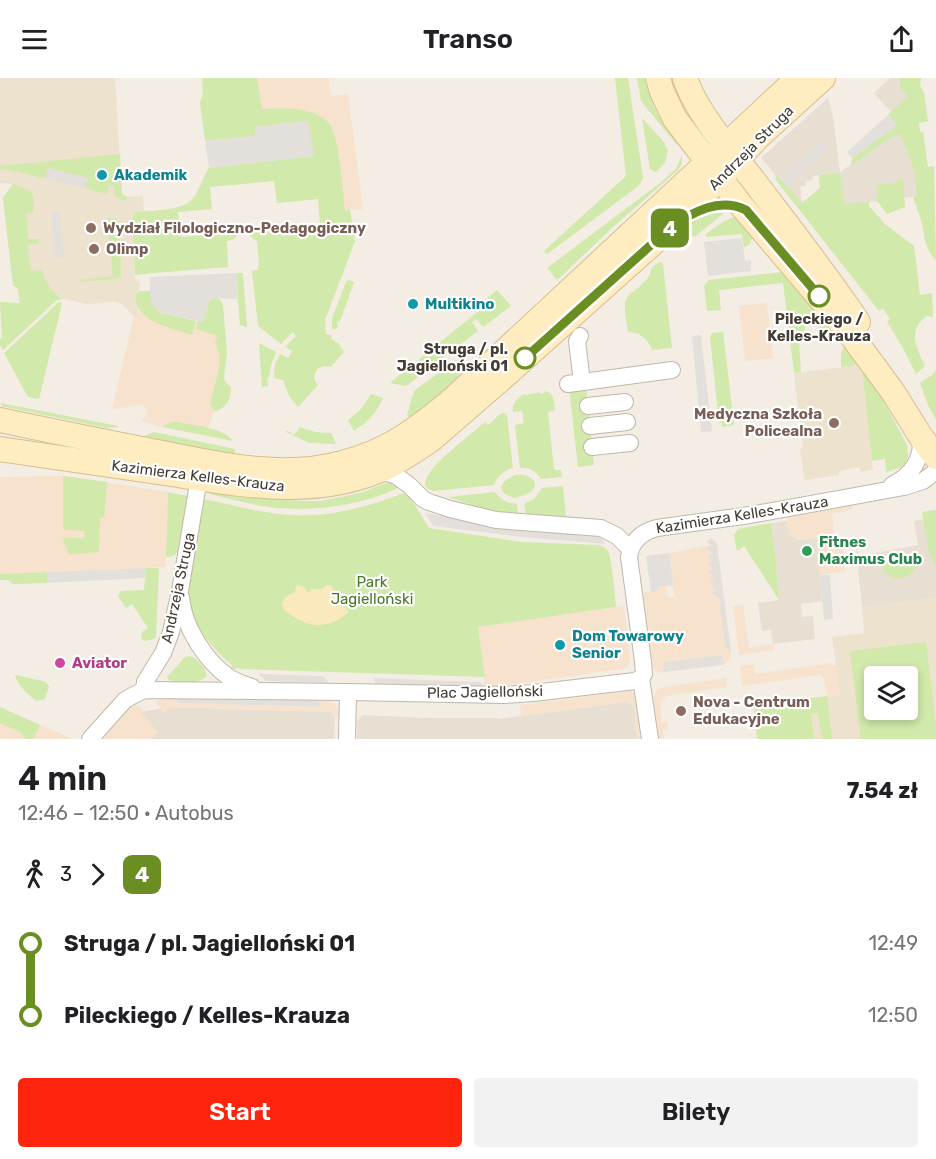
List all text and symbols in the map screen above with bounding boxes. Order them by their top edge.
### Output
icon: menu [18,23,51,56]
text: Transo [423,23,513,55]
icon: share [885,23,918,56]
street label: Andrzeja Struga [705,102,797,194]
place label: Akademik [114,166,188,184]
marker: Akademik [95,168,109,182]
line badge: 4 [650,208,690,248]
text: 4 [663,216,677,241]
place label: Wydział Filologiczno-Pedagogiczny [103,219,366,237]
marker: Wydział Filologiczno-Pedagogiczny [84,221,98,235]
place label: Olimp [106,240,148,258]
marker: Olimp [87,242,101,256]
marker: Pileckiego / Kelles-Krauza [808,285,830,307]
place label: Multikino [425,295,495,313]
marker: Multikino [406,297,420,311]
place label: Pileckiego / Kelles-Krauza [767,310,871,345]
place label: Struga / pl. Jagielloński 01 [397,340,508,375]
marker: Struga / pl. Jagielloński 01 [514,347,536,369]
place label: Medyczna Szkoła Policealna [694,405,822,440]
marker: Medyczna Szkoła Policealna [827,416,841,430]
street label: Kazimierza Kelles-Krauza [110,456,286,496]
street label: Kazimierza Kelles-Krauza [655,492,829,538]
street label: Andrzeja Struga [157,531,199,645]
place label: Fitnes Maximus Club [819,533,922,568]
marker: Fitnes Maximus Club [800,544,814,558]
park label: Park Jagielloński [331,573,413,608]
place label: Dom Towarowy Senior [572,627,684,662]
marker: Dom Towarowy Senior [553,638,567,652]
place label: Aviator [72,654,127,672]
marker: Aviator [53,656,67,670]
map controls [864,666,918,720]
button: layers [864,666,918,720]
street label: Plac Jagielloński [427,682,543,702]
place label: Nova - Centrum Edukacyjne [693,693,810,728]
marker: Nova - Centrum Edukacyjne [674,704,688,718]
text: 4 min [18,759,107,798]
text: 7.54 zł [847,777,918,804]
text: 12:46 – 12:50 · Autobus [18,801,234,825]
icon: walk [18,858,51,891]
icon: forward [81,858,114,891]
text: 3 [60,862,72,886]
text: 4 [135,862,149,887]
text: Struga / pl. Jagielloński 01 [64,930,355,957]
text: 12:49 [868,931,918,955]
text: Pileckiego / Kelles-Krauza [64,1002,350,1029]
text: 12:50 [868,1003,918,1027]
button: Start [18,1078,462,1147]
button: Bilety [474,1078,918,1147]

